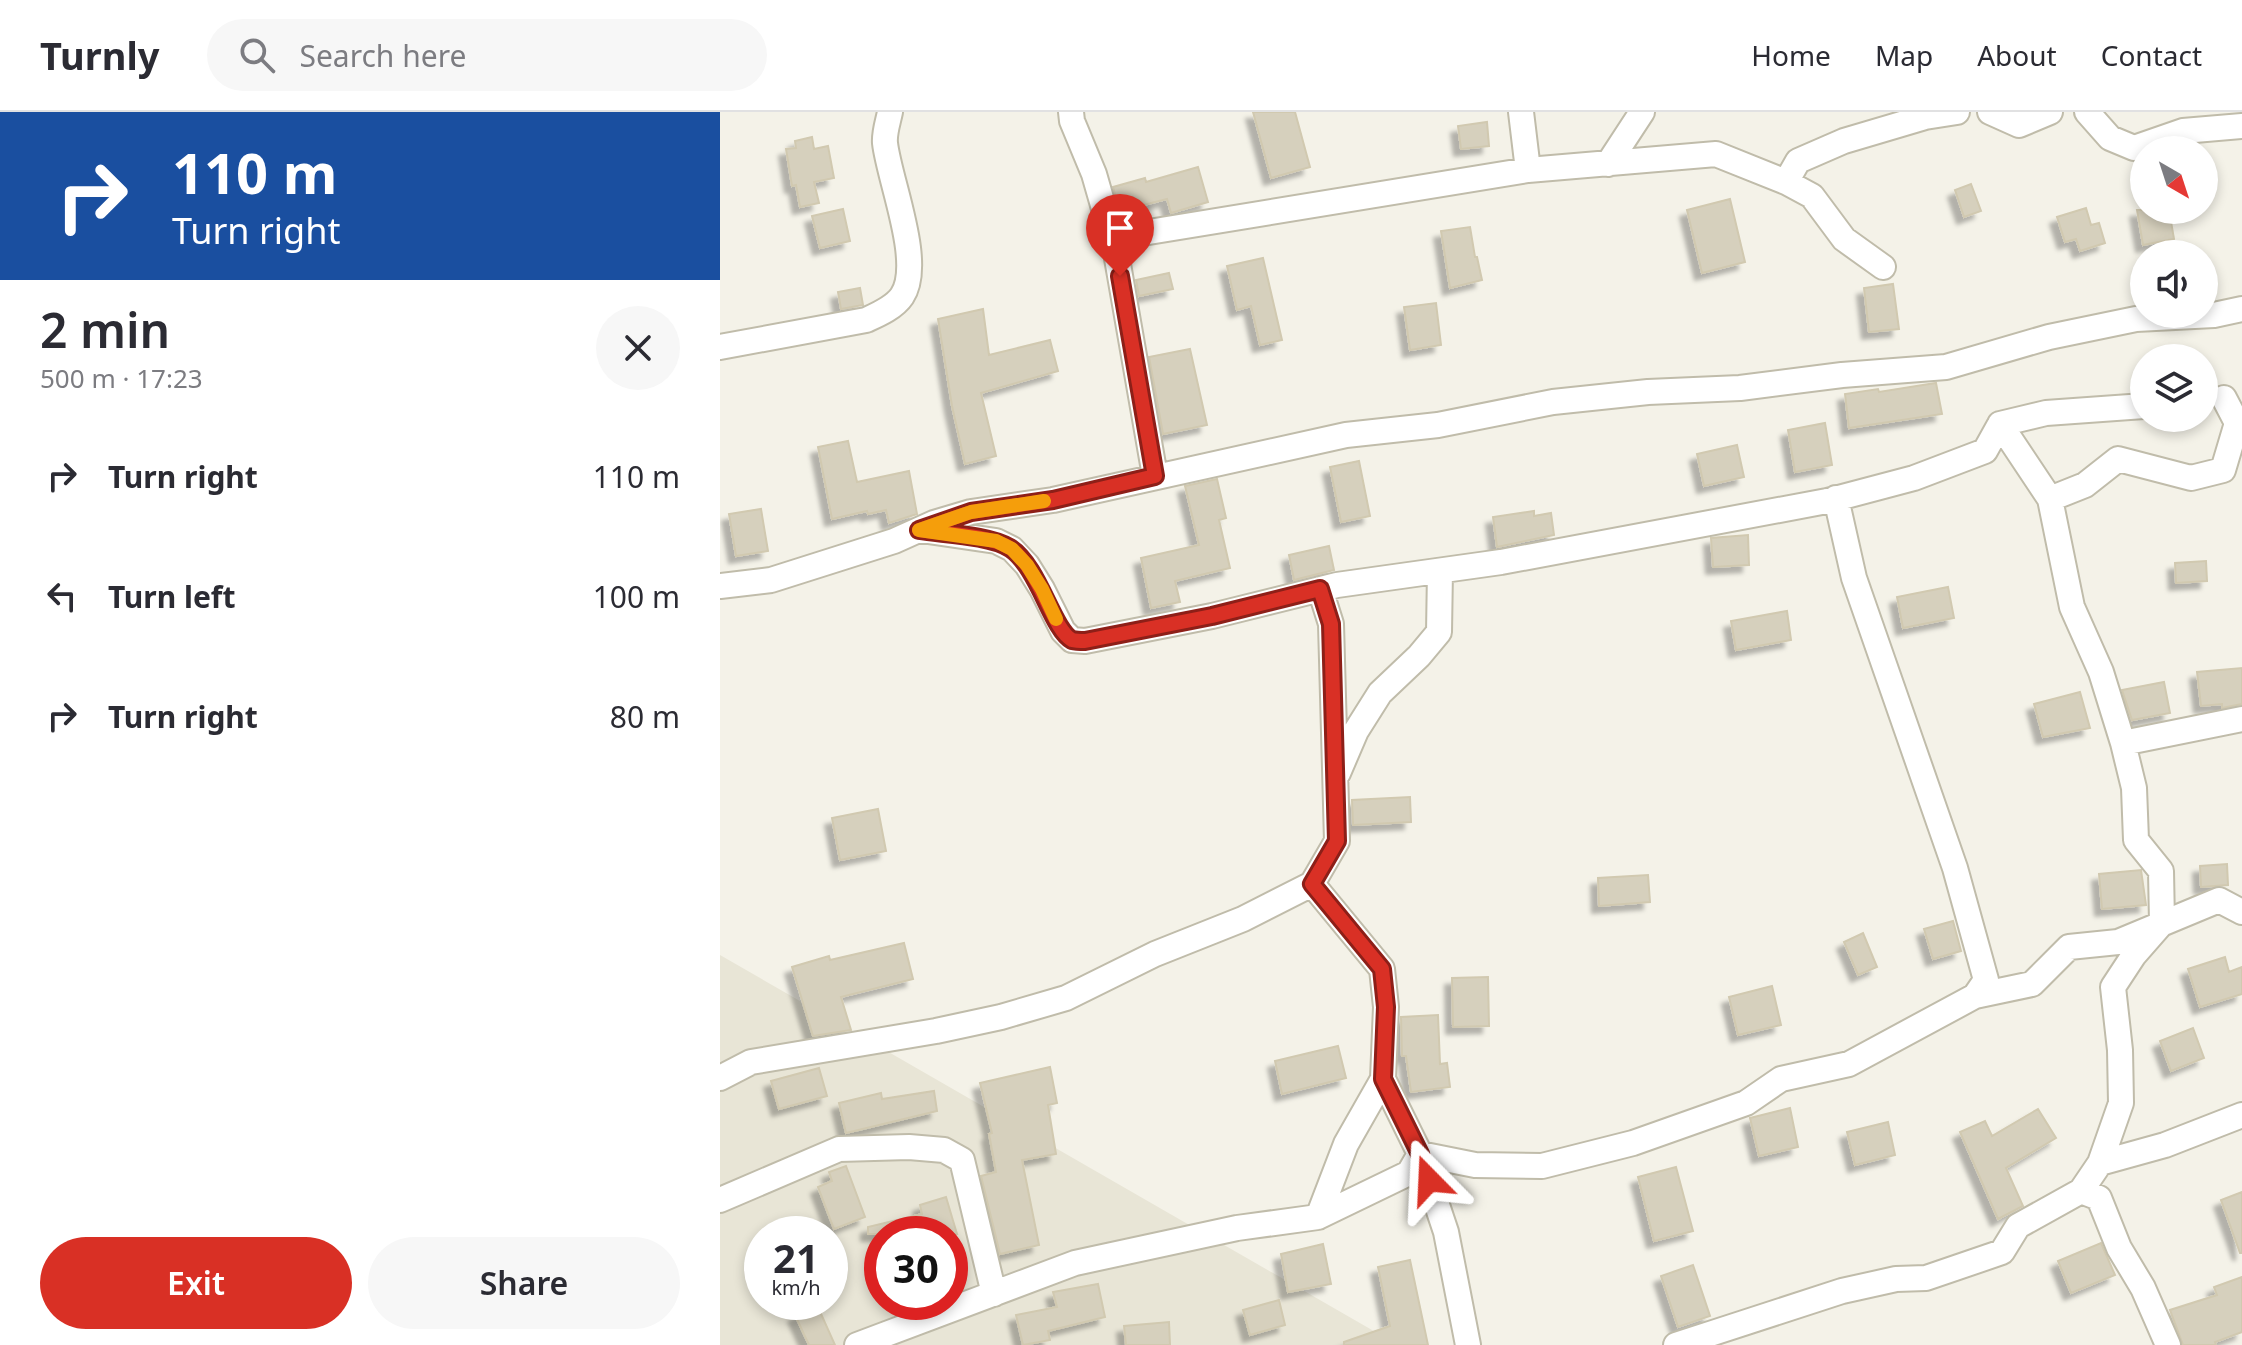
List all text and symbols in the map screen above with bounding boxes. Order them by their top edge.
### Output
search box [207,19,767,91]
text: Turnly [40,29,159,81]
icon: search [235,33,279,77]
text: Search here [299,35,466,76]
text: Home [1751,36,1831,74]
text: Map [1875,36,1933,74]
text: About [1977,36,2057,74]
text: Contact [2101,36,2202,74]
text: 110 m [172,134,337,210]
north arrow [2130,136,2218,224]
map controls [2130,136,2218,432]
icon: right [40,144,144,248]
pin [1086,194,1154,276]
text: Turn right [172,206,340,255]
icon: arrive [1098,206,1142,250]
button: sound [2130,240,2218,328]
text: 2 min [40,297,170,362]
button: close [596,306,680,390]
button: layers [2130,344,2218,432]
text: 500 m · 17:23 [40,360,203,396]
icon: right [40,454,84,498]
text: Turn right [108,456,258,497]
text: 110 m [593,456,680,497]
icon: left [40,574,84,618]
text: Turn left [108,576,236,617]
text: 100 m [593,576,680,617]
icon: right [40,694,84,738]
text: Turn right [108,696,258,737]
text: 80 m [610,696,680,737]
position arrow [1387,1138,1471,1222]
speed limit sign: 30 [864,1216,968,1320]
text: 21 [773,1230,819,1285]
button: Exit [40,1237,352,1329]
button: Share [368,1237,680,1329]
text: km/h [771,1274,821,1301]

